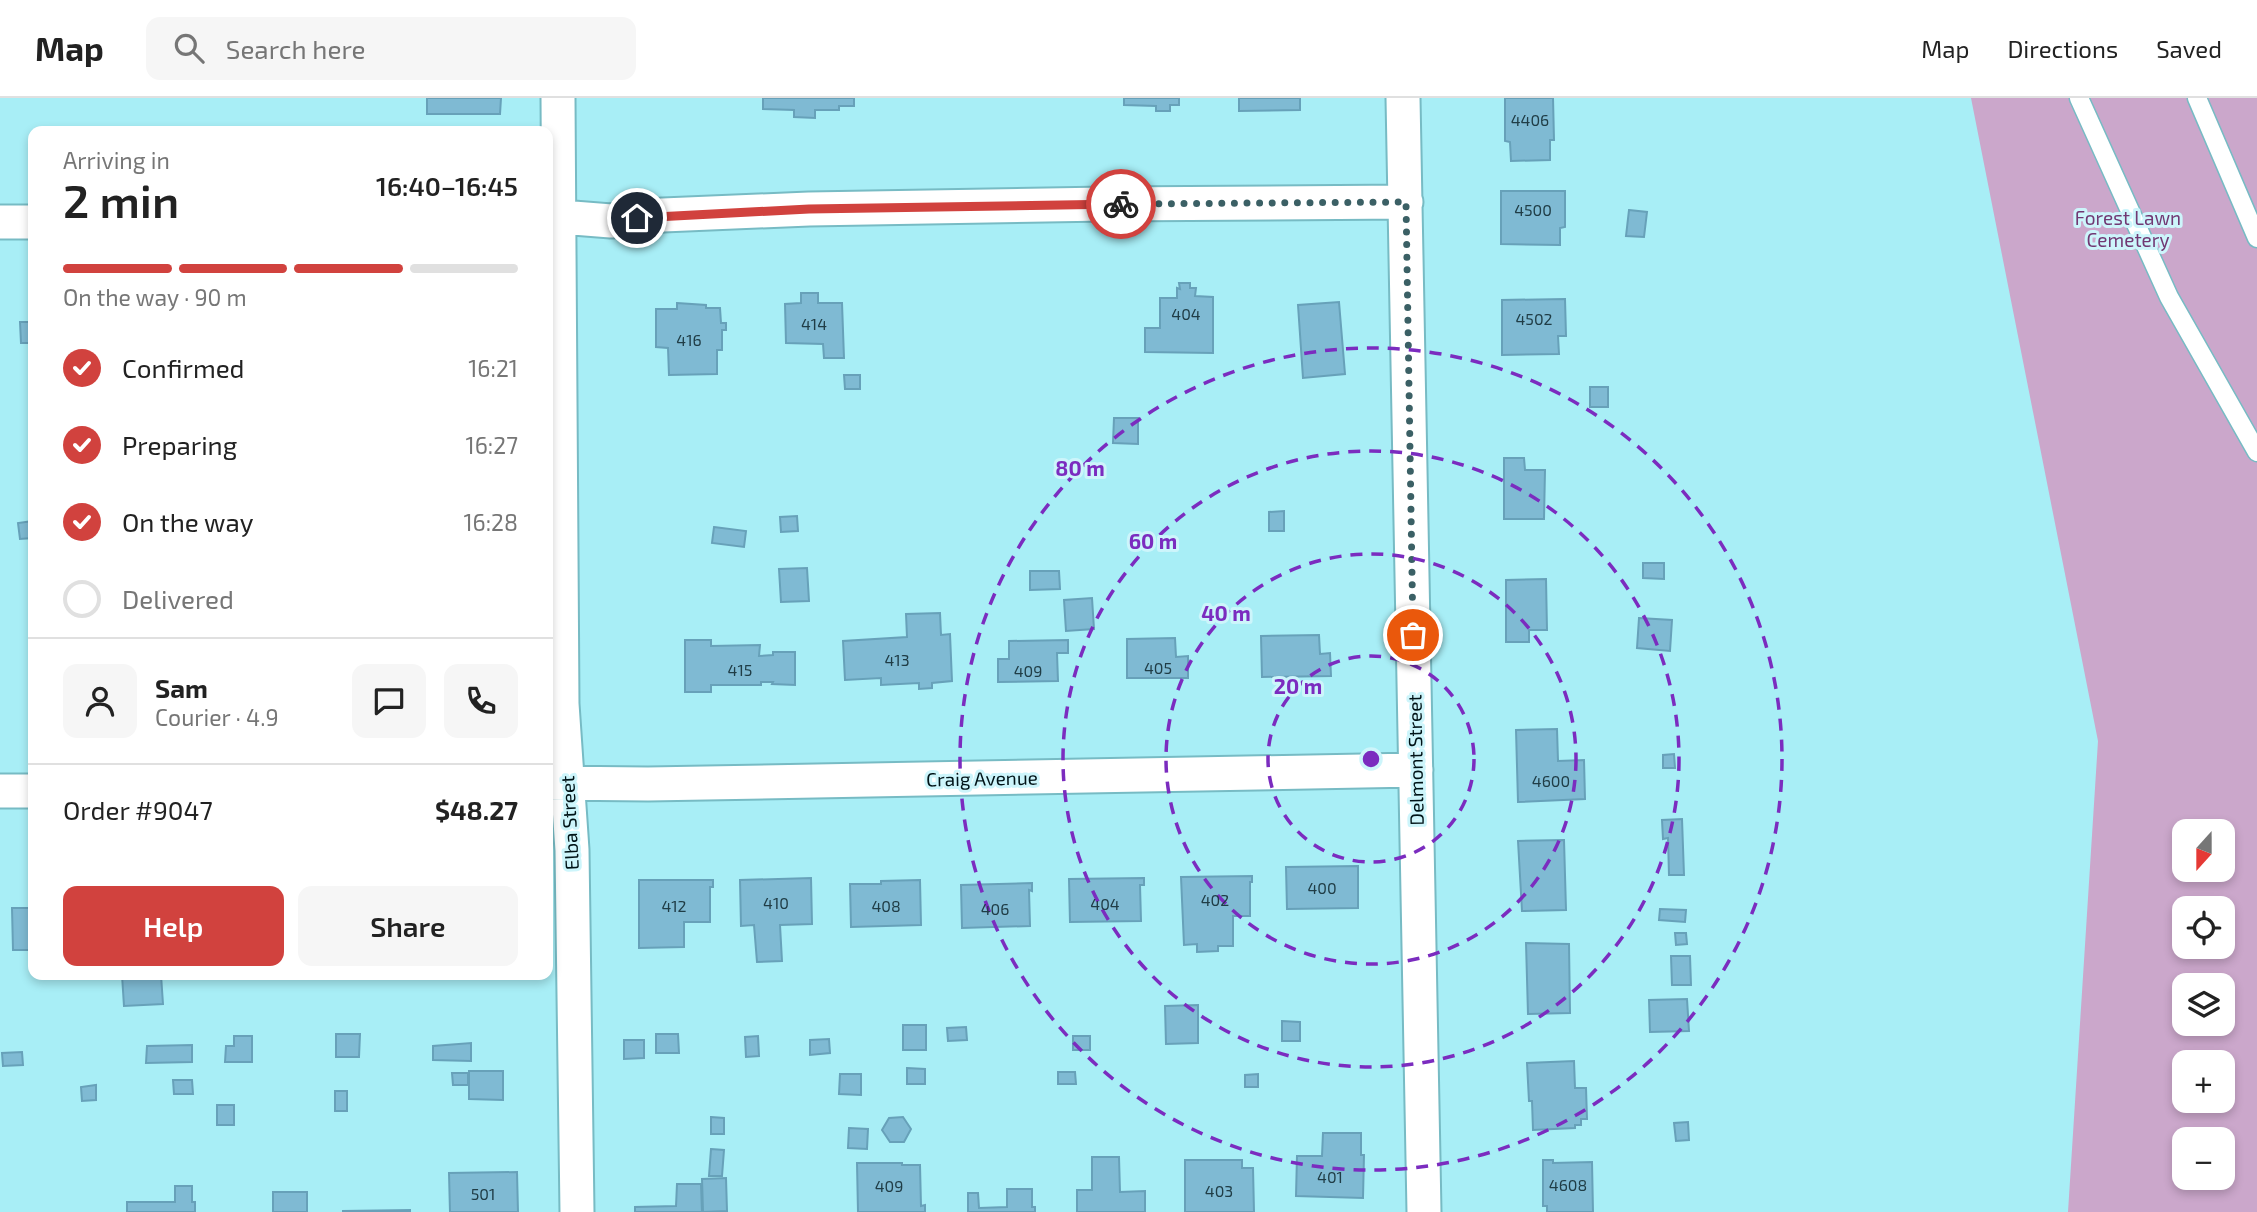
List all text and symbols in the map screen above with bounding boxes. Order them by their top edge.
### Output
search box [146,17,636,80]
text: Map [35,28,104,68]
icon: search [170,29,208,67]
text: Search here [226,33,365,64]
text: Map [1921,34,1969,63]
text: Directions [2007,34,2118,63]
text: Saved [2156,34,2222,63]
house number: 4406 [1511,110,1549,129]
text: Arriving in [63,146,170,174]
courier [1086,169,1156,239]
text: 16:40–16:45 [376,170,518,201]
text: 2 min [63,172,179,227]
icon: bike [1102,185,1140,223]
pin [607,188,667,248]
icon: home [618,199,656,237]
house number: 4500 [1514,200,1552,219]
park label: Forest Lawn Cemetery [2075,206,2181,251]
text: On the way · 90 m [63,283,247,311]
house number: 404 [1171,304,1201,323]
house number: 4502 [1515,309,1553,328]
house number: 414 [801,314,827,333]
house number: 416 [676,330,702,349]
icon: check [63,349,101,387]
text: Confirmed [122,352,245,383]
text: 16:21 [468,354,518,382]
icon: check [63,426,101,464]
text: Preparing [122,429,237,460]
text: 16:27 [466,431,518,459]
text: 80 m [1055,455,1105,480]
icon: check [63,503,101,541]
text: On the way [122,506,253,537]
text: 16:28 [463,508,518,536]
text: 60 m [1129,528,1177,553]
text: Delivered [122,583,234,614]
text: 40 m [1201,600,1251,625]
pin [1383,605,1443,665]
icon: bag [1394,616,1432,654]
house number: 413 [884,650,910,669]
house number: 405 [1144,658,1172,677]
house number: 415 [728,660,752,679]
house number: 409 [1014,661,1042,680]
button: person [63,664,137,738]
button: chat [352,664,426,738]
button: phone [444,664,518,738]
text: Sam [155,672,208,703]
text: 20 m [1274,673,1322,698]
street label: Delmont Street [1402,694,1428,826]
text: Courier · 4.9 [155,703,279,731]
centre of rings [1359,747,1383,771]
street label: Craig Avenue [926,766,1038,790]
house number: 4600 [1532,771,1570,790]
street label: Elba Street [555,775,583,871]
text: Order #9047 [63,794,213,825]
text: $48.27 [435,794,518,825]
north arrow [2172,819,2235,882]
map controls [2172,819,2235,1190]
house number: 400 [1307,878,1337,897]
button: Help [63,886,284,966]
button: Share [298,886,518,966]
house number: 402 [1201,890,1229,909]
house number: 410 [763,893,789,912]
house number: 404 [1090,894,1120,913]
house number: 412 [661,896,687,915]
house number: 408 [871,896,901,915]
button: locate [2172,896,2235,959]
house number: 406 [981,899,1009,918]
button: layers [2172,973,2235,1036]
button: + [2172,1050,2235,1113]
button: − [2172,1127,2235,1190]
house number: 401 [1317,1167,1343,1186]
house number: 4608 [1549,1175,1587,1194]
house number: 409 [875,1176,903,1195]
house number: 403 [1205,1181,1233,1200]
house number: 501 [471,1184,495,1203]

